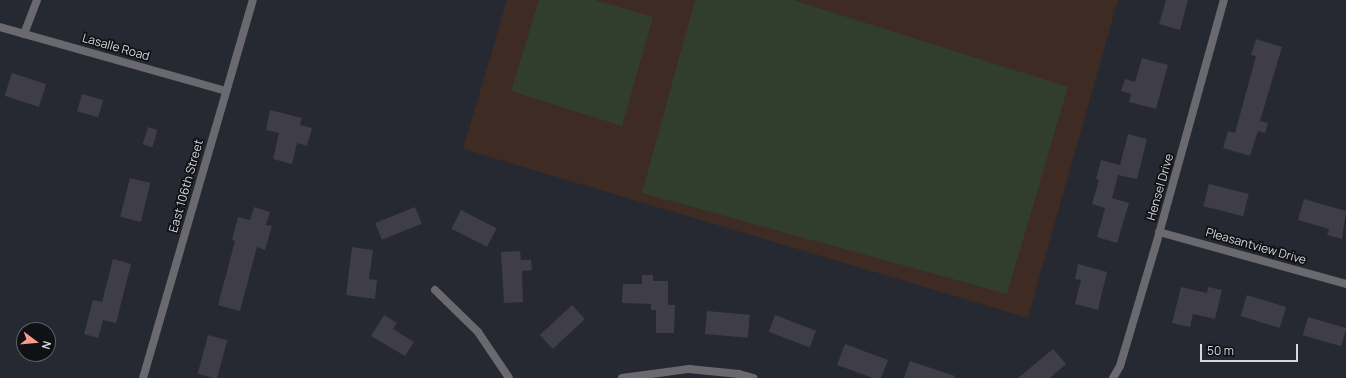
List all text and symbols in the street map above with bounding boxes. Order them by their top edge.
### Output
street label: Lasalle Road [81,31,151,63]
street label: East 106th Street [166,138,206,234]
street label: Hensel Drive [1144,152,1176,222]
street label: Pleasantview Drive [1204,225,1308,267]
north arrow [16,322,56,362]
scale bar [1202,336,1300,362]
text: N [39,339,55,351]
text: 50 m [1207,342,1234,359]

